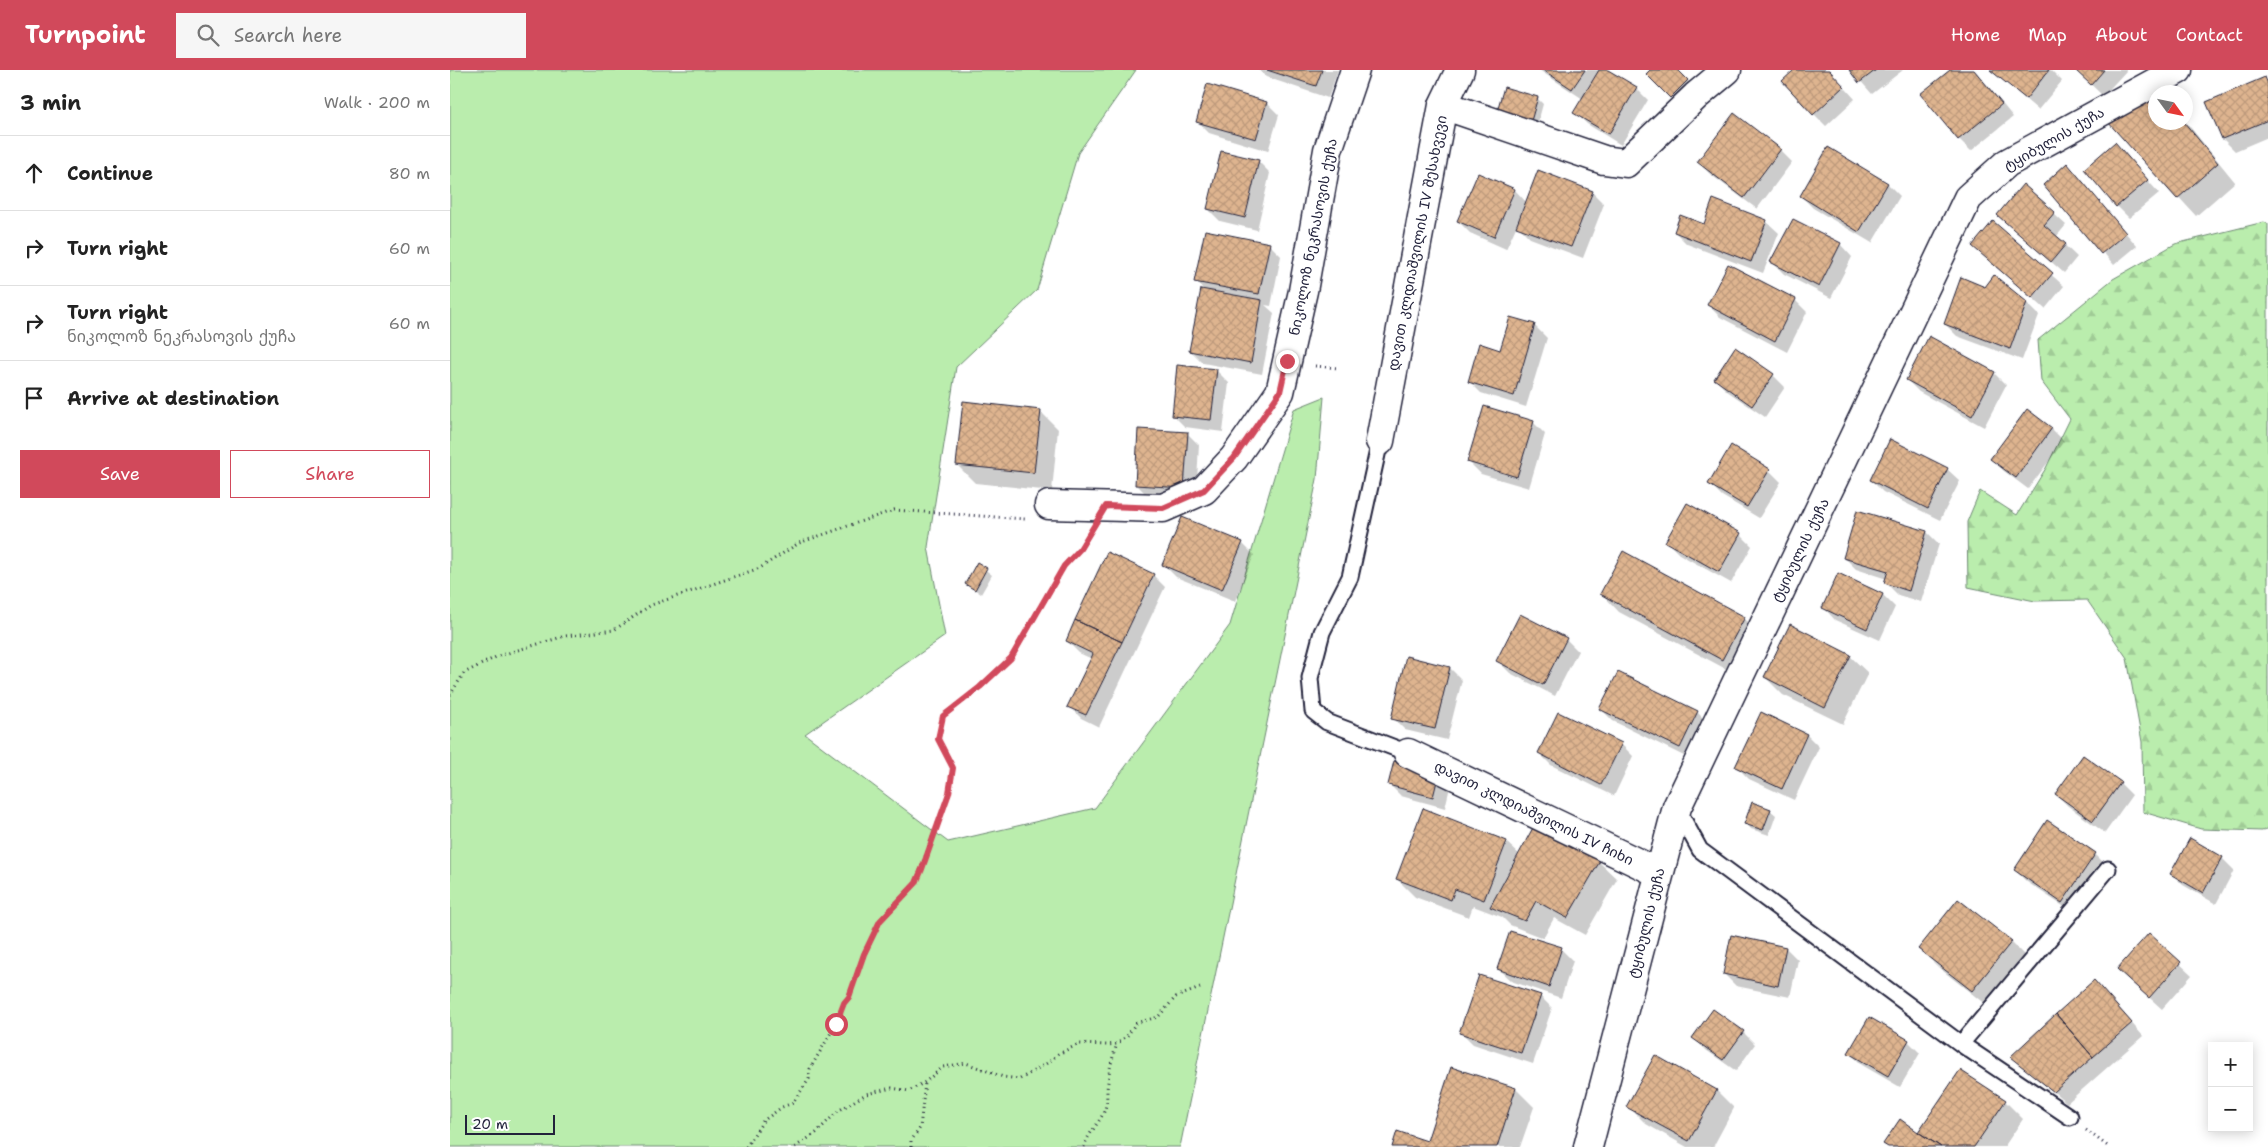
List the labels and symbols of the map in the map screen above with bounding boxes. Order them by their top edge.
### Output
north arrow [2148,85,2193,130]
street label: ტყიბულის ქუჩა [2000,103,2108,175]
street label: დავით კლდიაშვილის IV შესახვევი [1383,114,1451,372]
street label: ნიკოლოზ ნეკრასოვის ქუჩა [1285,137,1341,337]
route end [1276,350,1299,373]
street label: ტყიბულის ქუჩა [1767,495,1833,605]
street label: დავით კლდიაშვილის IV ჩიხი [1431,757,1637,869]
street label: ტყიბულის ქუჩა [1624,866,1668,980]
route start [825,1013,848,1036]
scale bar [465,1112,555,1135]

